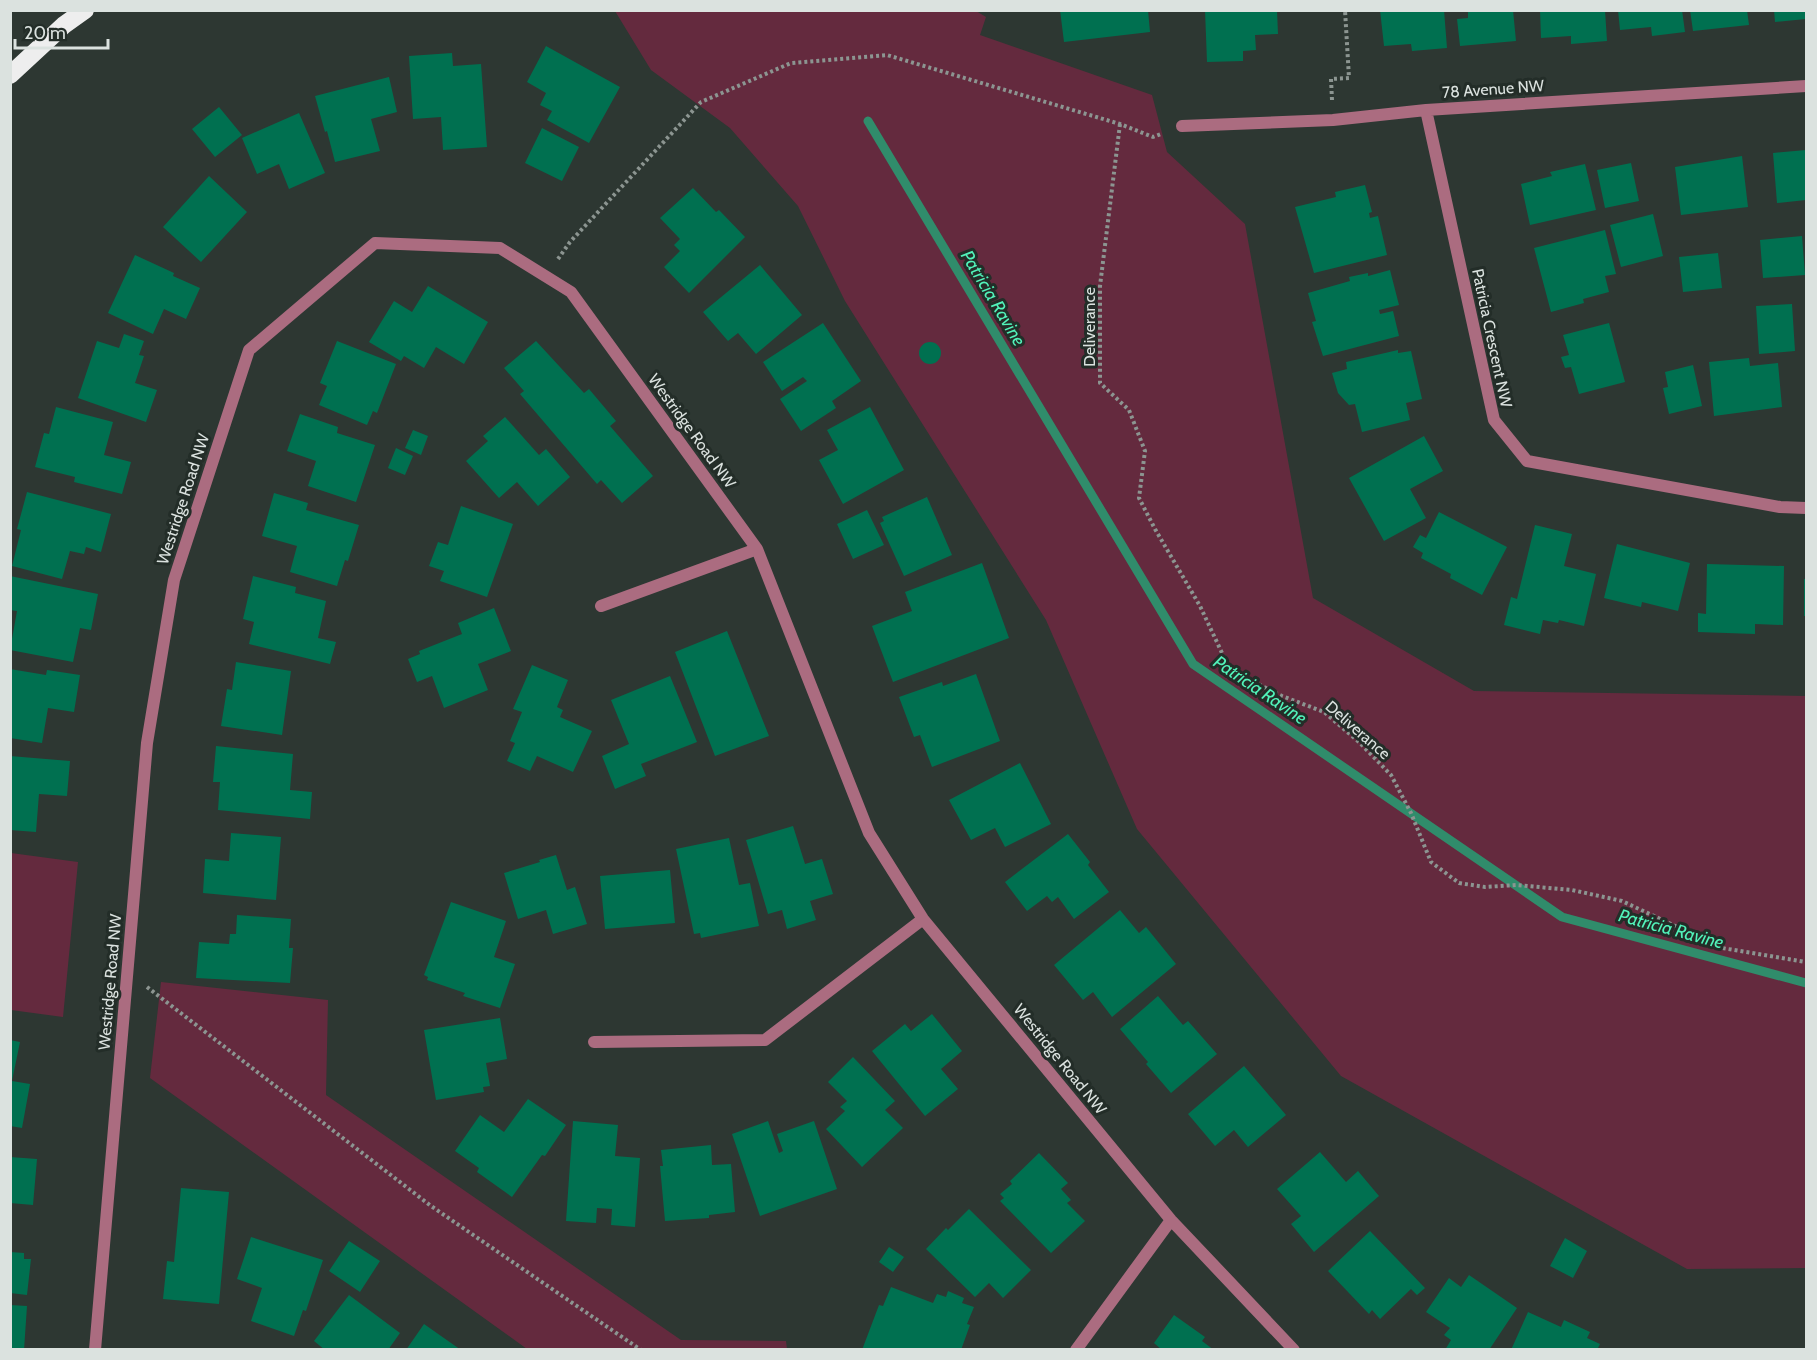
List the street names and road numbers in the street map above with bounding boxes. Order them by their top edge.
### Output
street label: 78 Avenue NW [1441,76,1545,102]
street label: Patricia Crescent NW [1468,267,1516,410]
street label: Deliverance [1080,287,1099,367]
street label: Westridge Road NW [644,370,740,493]
street label: Westridge Road NW [153,430,213,567]
street label: Deliverance [1322,697,1394,763]
street label: Westridge Road NW [95,912,125,1051]
street label: Westridge Road NW [1010,1000,1111,1119]

